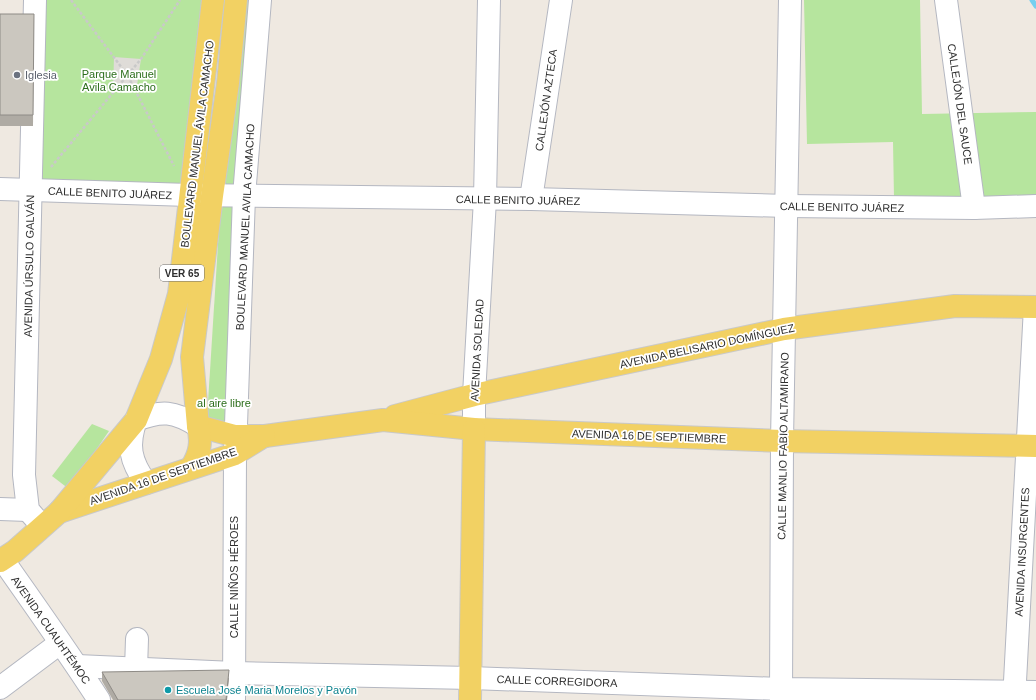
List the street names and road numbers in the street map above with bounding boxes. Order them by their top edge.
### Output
street label: BOULEVARD MANUEL ÁVILA CAMACHO [178,39,216,248]
street label: CALLEJÓN DEL SAUCE [946,43,974,165]
street label: CALLEJÓN AZTECA [533,48,559,152]
street label: BOULEVARD MANUEL AVILA CAMACHO [234,123,256,331]
street label: CALLE BENITO JUÁREZ [48,185,173,201]
street label: CALLE BENITO JUÁREZ [456,193,581,207]
street label: AVENIDA ÚRSULO GALVÁN [22,195,36,337]
street label: CALLE BENITO JUÁREZ [780,200,905,214]
road number: VER 65 [160,265,204,281]
street label: AVENIDA SOLEDAD [468,298,486,401]
street label: AVENIDA BELISARIO DOMÍNGUEZ [619,322,796,370]
street label: CALLE MANLIO FABIO ALTAMIRANO [775,352,791,540]
street label: AVENIDA 16 DE SEPTIEMBRE [572,427,726,445]
street label: AVENIDA 16 DE SEPTIEMBRE [88,445,238,507]
street label: AVENIDA INSURGENTES [1013,487,1031,617]
street label: CALLE NIÑOS HÉROES [228,516,240,638]
street label: AVENIDA CUAUHTÉMOC [9,574,93,686]
street label: CALLE CORREGIDORA [496,673,618,689]

